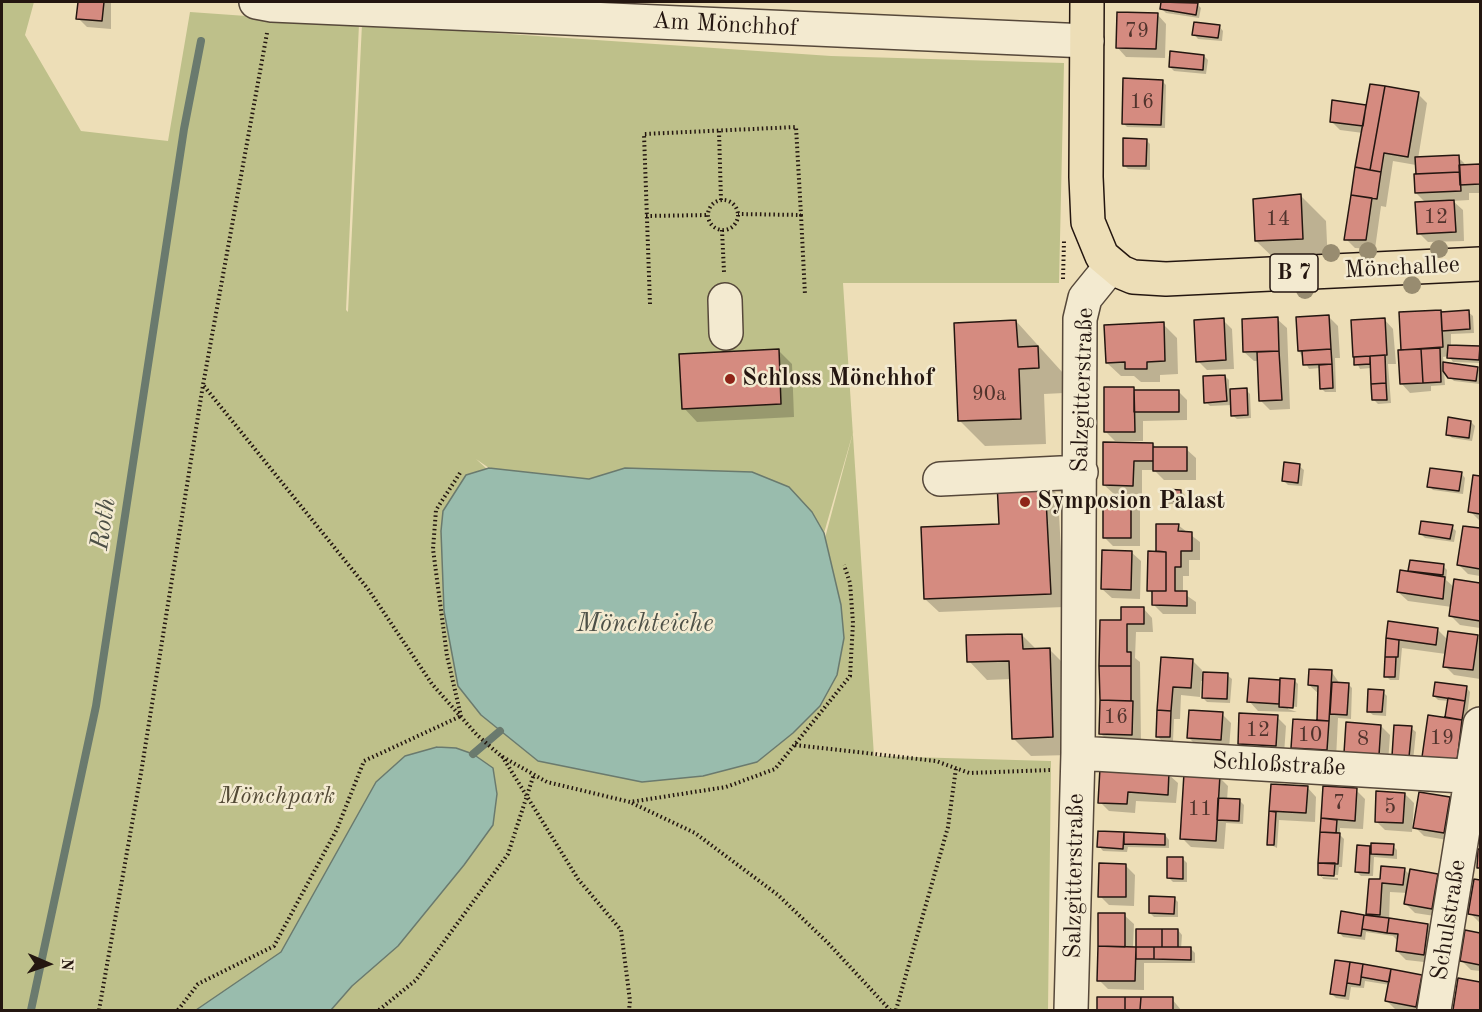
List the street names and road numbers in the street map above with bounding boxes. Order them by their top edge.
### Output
street label: Am Mönchhof [652,7,798,43]
street label: Mönchallee [1344,251,1460,285]
road number: B 7 [1270,254,1318,292]
street label: Salzgitterstraße [1066,307,1100,473]
street label: Schloßstraße [1212,747,1346,783]
street label: Salzgitterstraße [1059,793,1091,959]
street label: Schulstraße [1425,858,1473,982]

